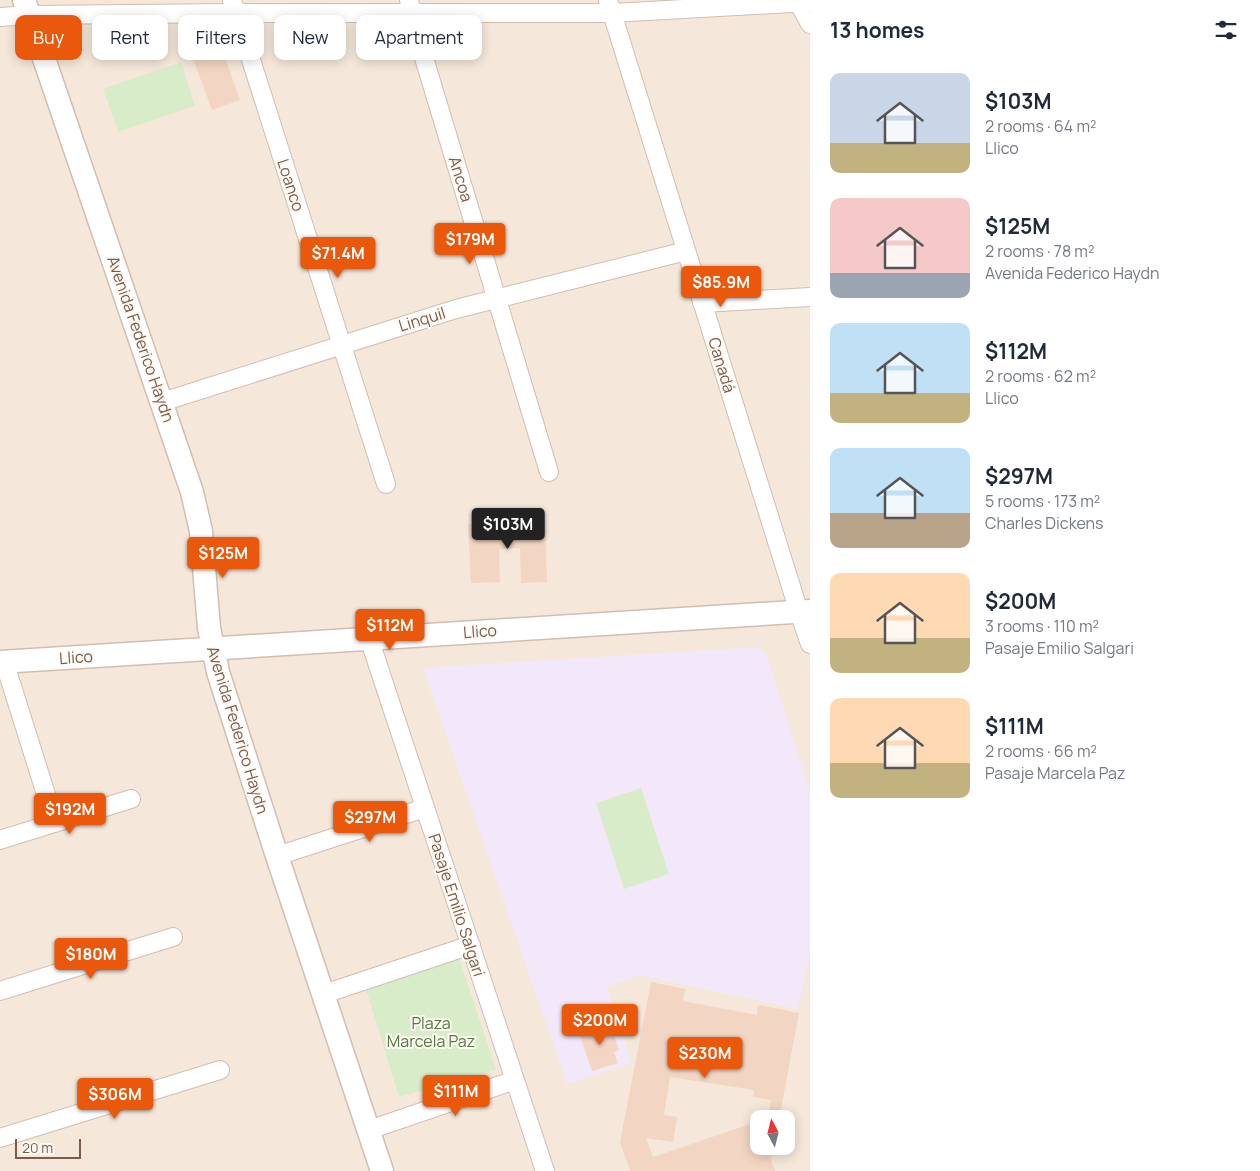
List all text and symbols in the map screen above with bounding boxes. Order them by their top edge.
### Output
chip: Buy [15,15,82,60]
chip: Rent [92,15,168,60]
chip: Filters [178,15,264,60]
chip: New [274,15,346,60]
chip: Apartment [356,15,482,60]
text: 13 homes [830,16,924,44]
icon: filters [1212,16,1240,44]
text: $103M [985,87,1051,115]
icon: home [870,93,930,153]
text: 2 rooms · 64 m² [985,115,1096,137]
text: Llico [985,137,1019,159]
street label: Ancoa [444,154,478,204]
street label: Loanco [272,156,310,214]
text: $125M [985,212,1050,240]
icon: home [870,218,930,278]
pin: $179M [435,222,505,265]
text: $179M [445,228,495,250]
pin: $71.4M [297,236,379,279]
text: 2 rooms · 78 m² [985,240,1094,262]
text: $71.4M [311,242,365,264]
street label: Avenida Federico Haydn [102,253,180,425]
text: Avenida Federico Haydn [985,262,1159,284]
pin: $85.9M [680,266,762,308]
text: $85.9M [692,271,750,293]
street label: Linquil [396,301,448,337]
street label: Canadá [703,334,741,396]
text: $112M [985,337,1047,365]
icon: home [870,343,930,403]
text: 2 rooms · 62 m² [985,365,1096,387]
text: Llico [985,387,1019,409]
text: $297M [985,462,1053,490]
icon: home [870,468,930,528]
text: 5 rooms · 173 m² [985,490,1100,512]
pin: $103M [473,508,543,550]
text: Charles Dickens [985,512,1103,534]
text: $103M [483,513,533,535]
pin: $125M [188,536,258,579]
text: $125M [198,542,248,564]
text: $200M [985,587,1056,615]
icon: home [870,593,930,653]
pin: $112M [355,608,425,651]
text: $112M [366,614,414,636]
text: 3 rooms · 110 m² [985,615,1099,637]
street label: Llico [462,619,498,643]
text: Pasaje Emilio Salgari [985,637,1134,659]
street label: Avenida Federico Haydn [202,643,274,817]
street label: Llico [58,645,94,669]
text: $111M [985,712,1044,740]
icon: home [870,718,930,778]
text: 2 rooms · 66 m² [985,740,1097,762]
text: Pasaje Marcela Paz [985,762,1125,784]
pin: $192M [35,792,105,835]
text: $192M [45,798,95,820]
pin: $297M [335,800,405,843]
text: $297M [344,806,396,828]
street label: Pasaje Emilio Salgari [424,831,490,979]
pin: $180M [56,938,126,980]
text: $180M [65,943,117,965]
pin: $200M [565,1004,635,1046]
text: $200M [573,1009,627,1031]
park label: Plaza Marcela Paz [387,1012,475,1052]
pin: $230M [670,1036,740,1079]
text: $230M [678,1042,732,1064]
pin: $111M [421,1074,491,1117]
pin: $306M [80,1078,150,1120]
text: $111M [434,1080,478,1102]
text: $306M [88,1083,142,1105]
north arrow [750,1110,795,1155]
map controls [750,1110,795,1155]
scale bar [15,1136,81,1159]
text: 20 m [22,1138,53,1157]

